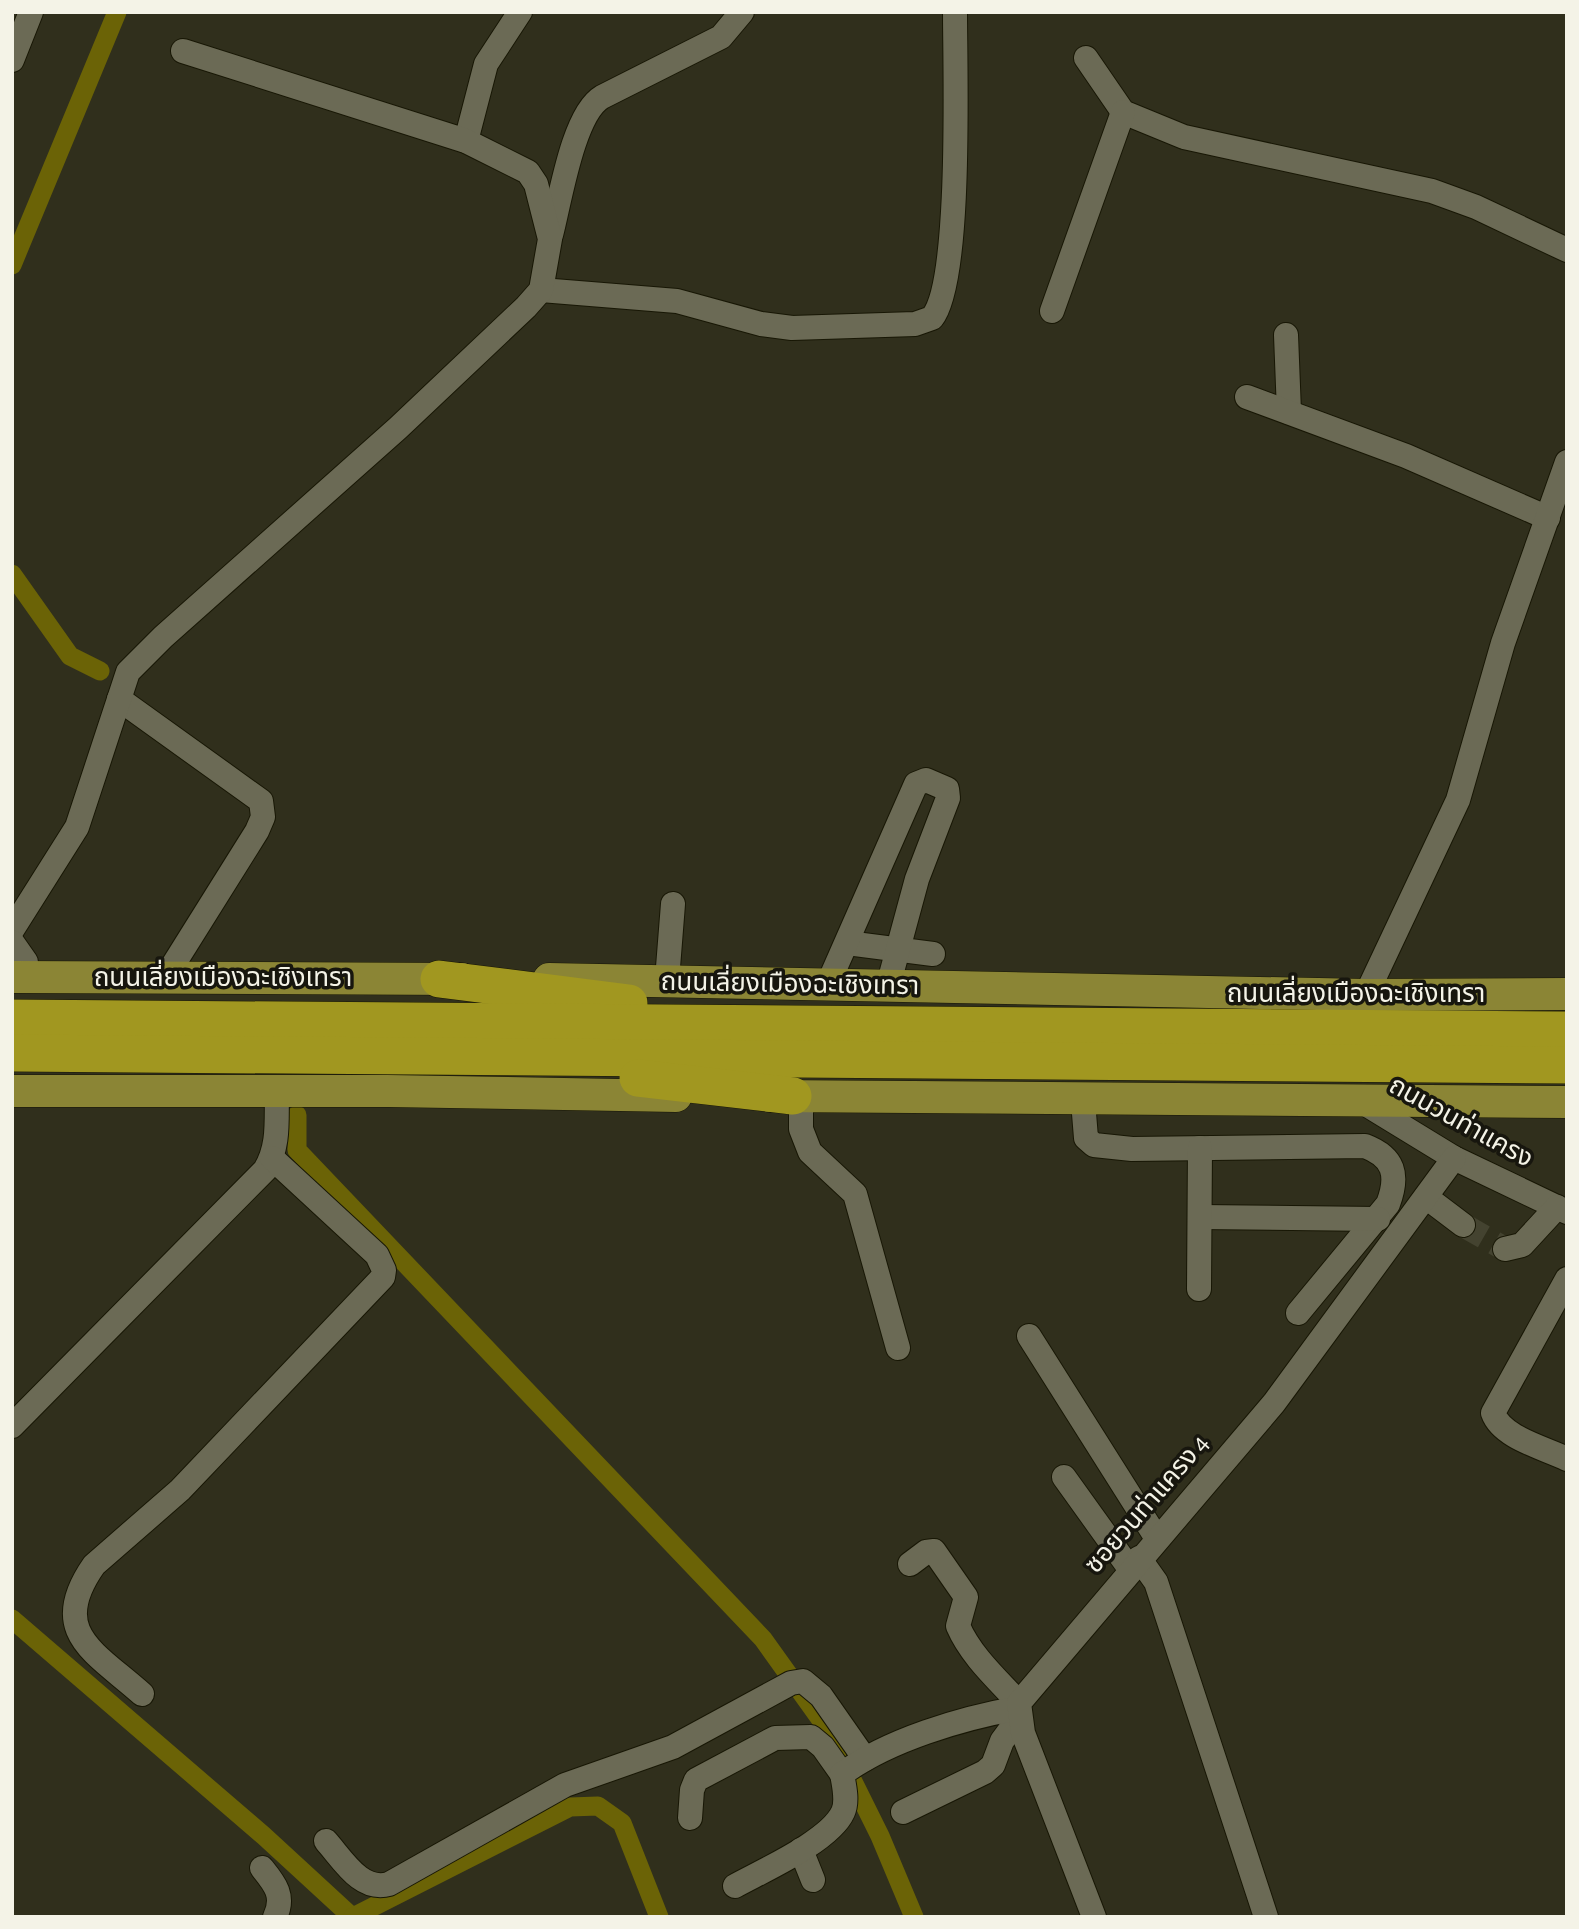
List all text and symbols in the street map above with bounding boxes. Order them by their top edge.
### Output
street label: ถนนเลี่ยงเมืองฉะเชิงเทรา [94,959,352,991]
street label: ถนนเลี่ยงเมืองฉะเชิงเทรา [661,963,920,999]
street label: ถนนเลี่ยงเมืองฉะเชิงเทรา [1227,975,1485,1007]
street label: ถนนวนท่าแครง [1385,1070,1538,1172]
street label: ซอยวนท่าแครง 4 [1079,1429,1214,1578]

